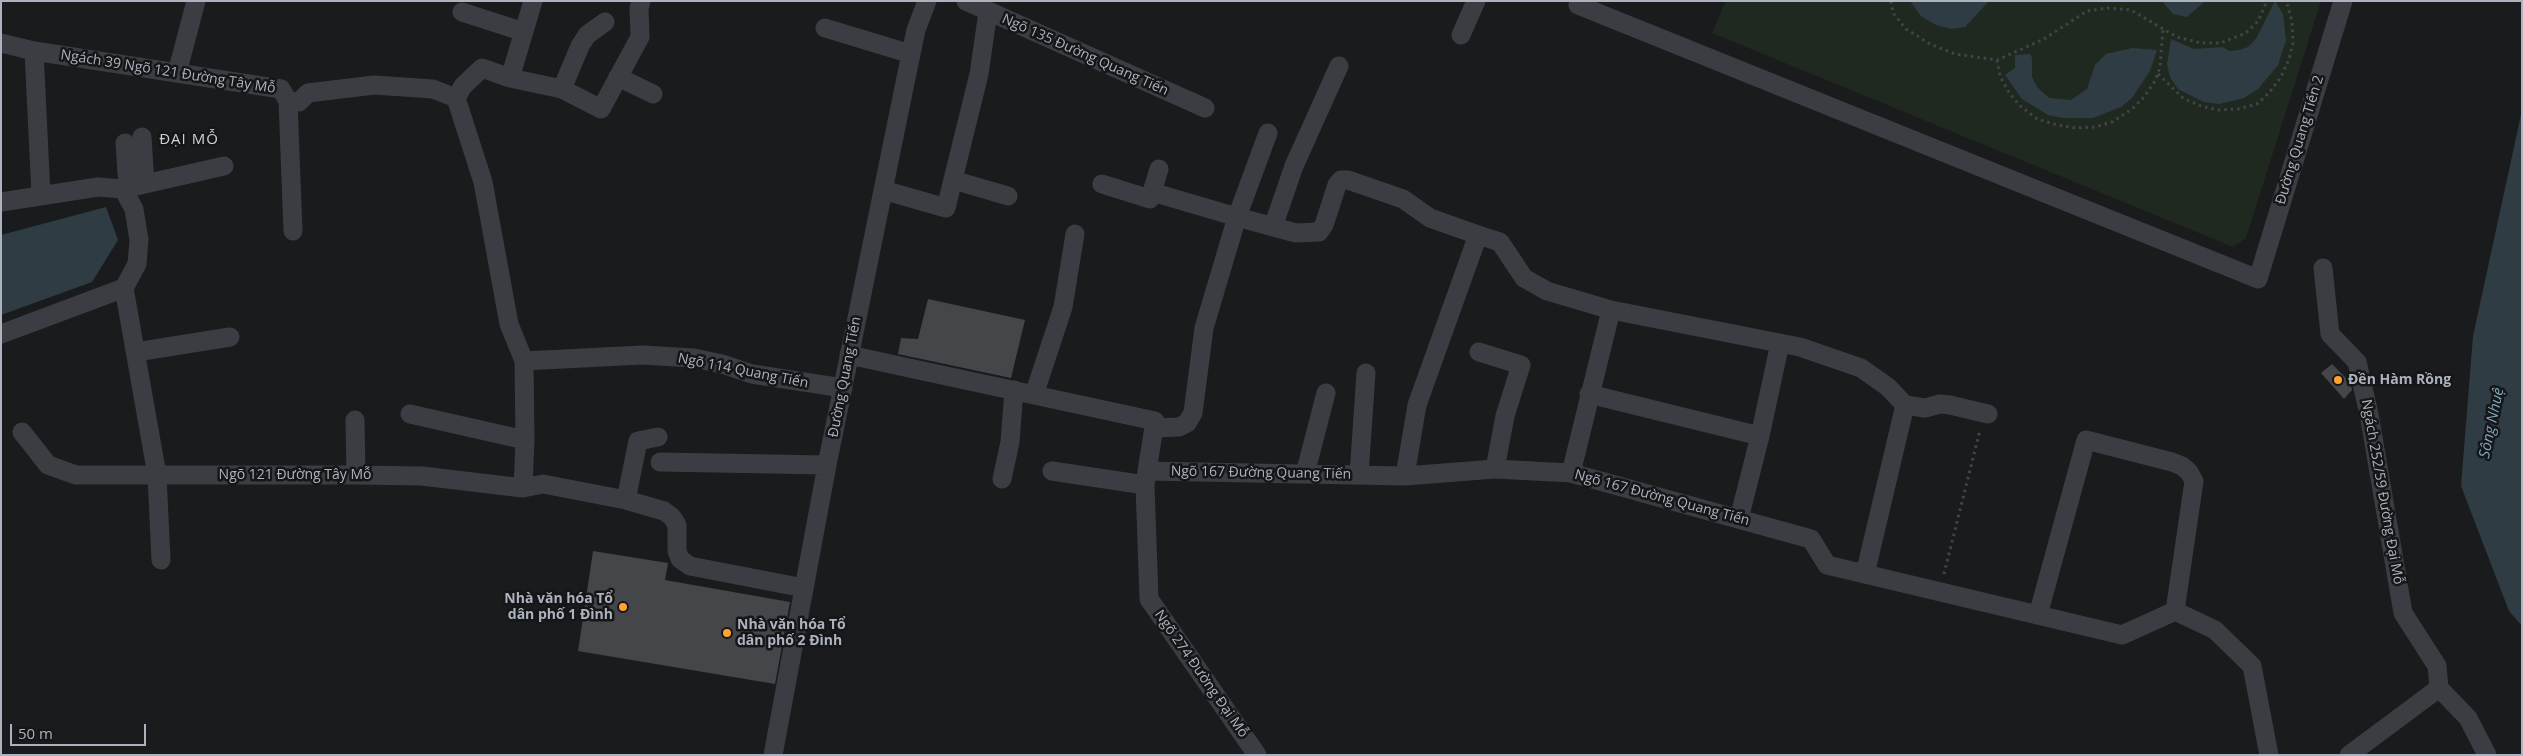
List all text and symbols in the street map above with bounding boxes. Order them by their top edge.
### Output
street label: Ngõ 135 Đường Quang Tiến [999,11,1171,99]
street label: Ngách 39 Ngõ 121 Đường Tây Mỗ [59,47,277,97]
street label: Đường Quang Tiến 2 [2272,73,2328,207]
district label: ĐẠI MỖ [158,131,220,149]
street label: Đường Quang Tiến [825,315,865,439]
street label: Ngõ 114 Quang Tiến [676,350,810,392]
place label: Đền Hàm Rồng [2348,372,2451,388]
marker: Đền Hàm Rồng [2332,374,2344,386]
water label: Sông Nhuệ [2476,386,2508,460]
street label: Ngách 252/59 Đường Đại Mỗ [2357,398,2407,586]
street label: Ngõ 167 Đường Quang Tiến [1171,463,1351,483]
street label: Ngõ 121 Đường Tây Mỗ [219,467,371,483]
street label: Ngõ 167 Đường Quang Tiến [1573,467,1751,529]
place label: Nhà văn hóa Tổ dân phố 1 Đình [504,591,613,624]
marker: Nhà văn hóa Tổ dân phố 1 Đình [617,601,629,613]
street label: Ngõ 274 Đường Đại Mỗ [1151,607,1251,741]
place label: Nhà văn hóa Tổ dân phố 2 Đình [737,617,846,650]
marker: Nhà văn hóa Tổ dân phố 2 Đình [721,627,733,639]
scale bar [12,714,149,746]
text: 50 m [18,723,53,743]

